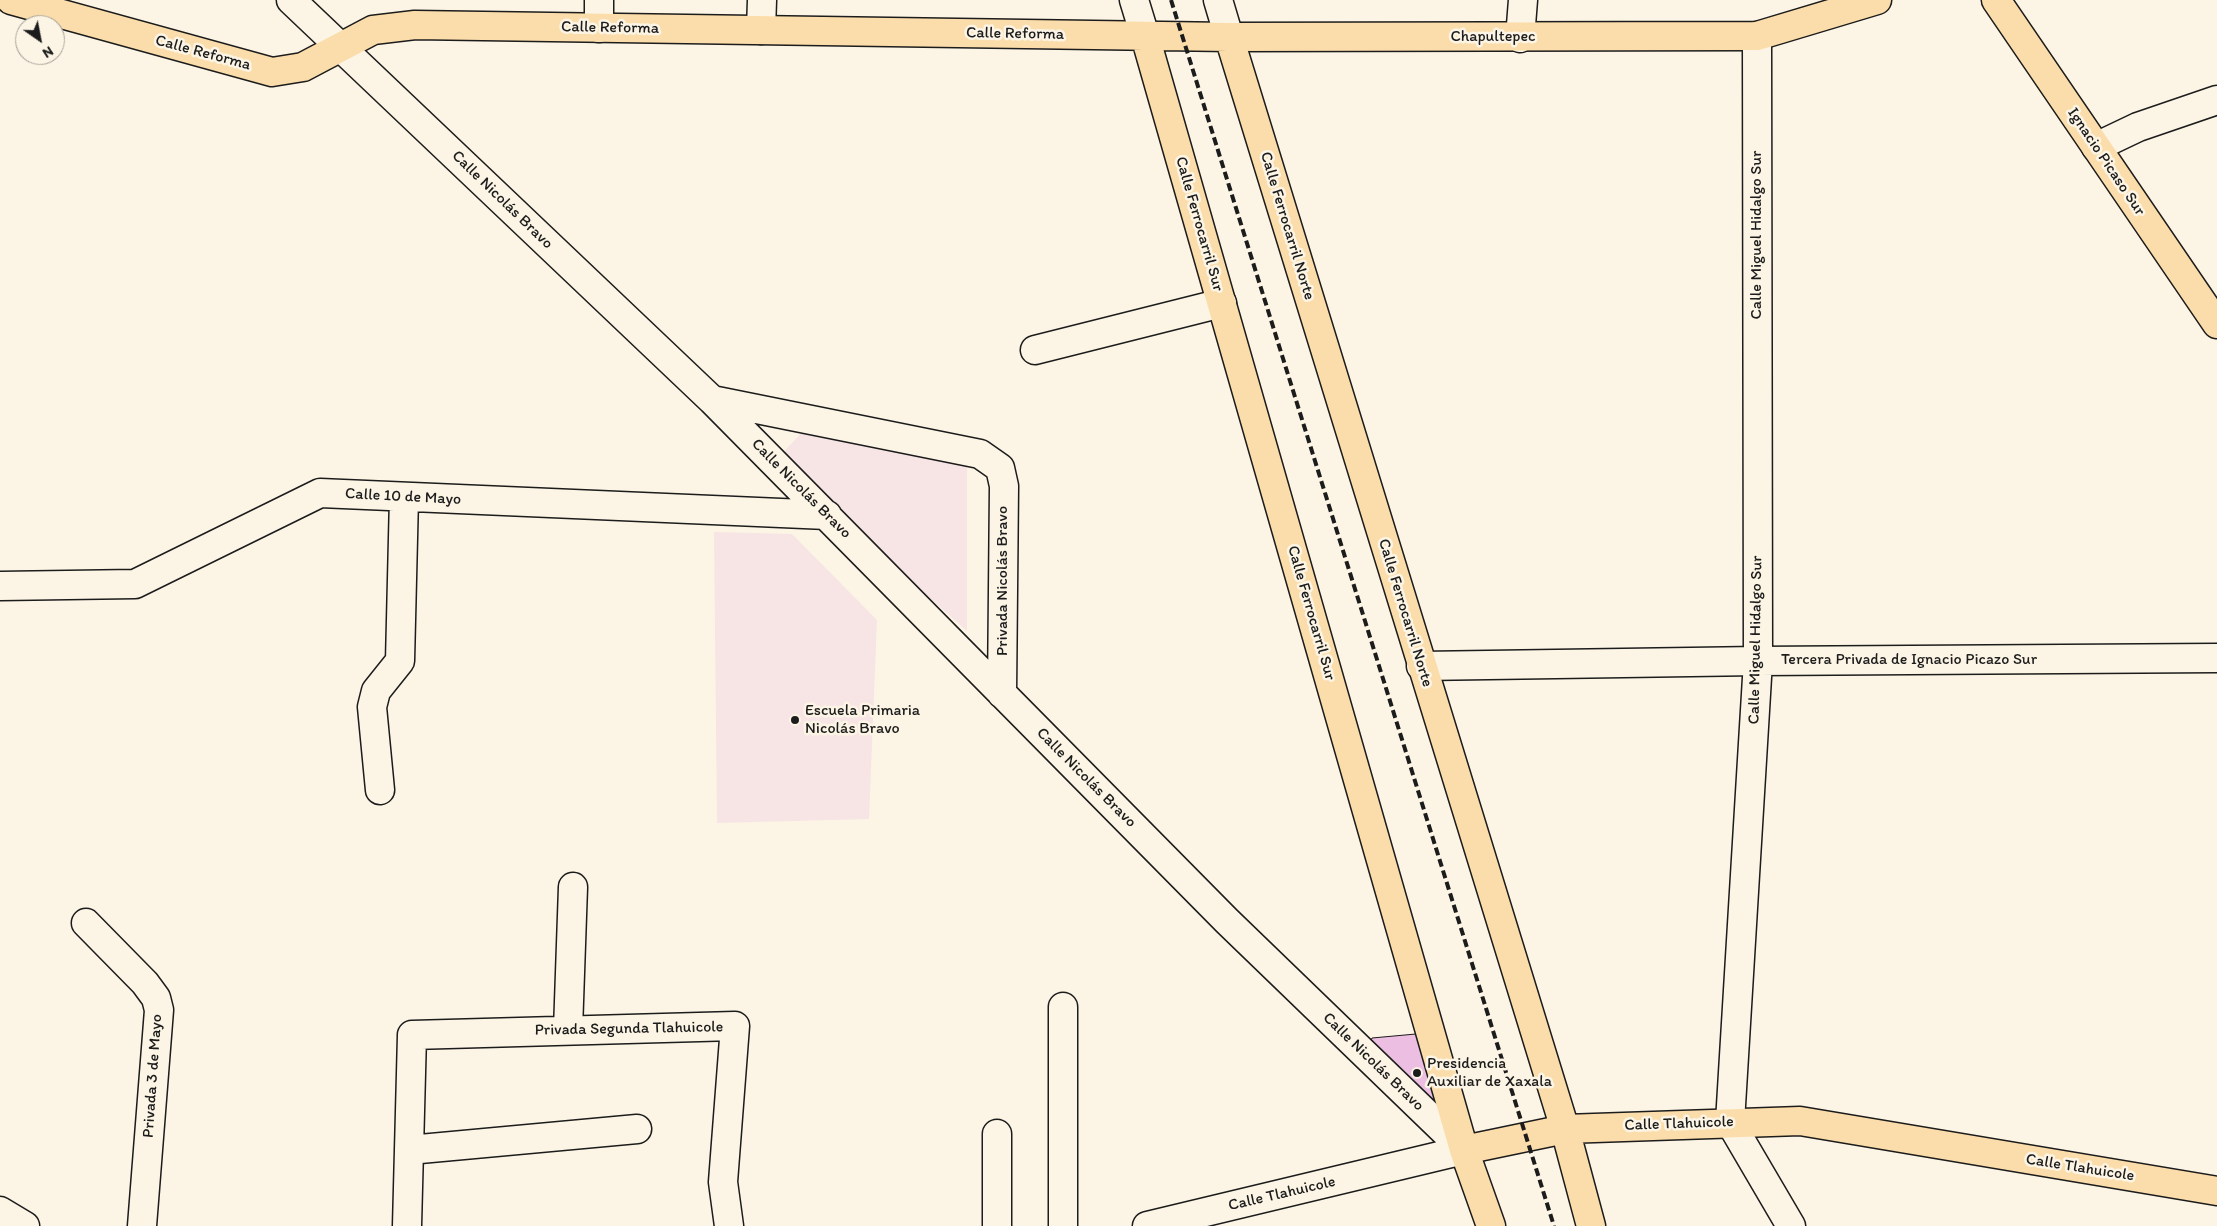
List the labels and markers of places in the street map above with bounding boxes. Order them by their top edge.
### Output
place label: Escuela Primaria Nicolás Bravo [805,701,920,739]
marker: Escuela Primaria Nicolás Bravo [789,714,801,726]
place label: Presidencia Auxiliar de Xaxala [1427,1054,1552,1092]
marker: Presidencia Auxiliar de Xaxala [1411,1067,1423,1079]

